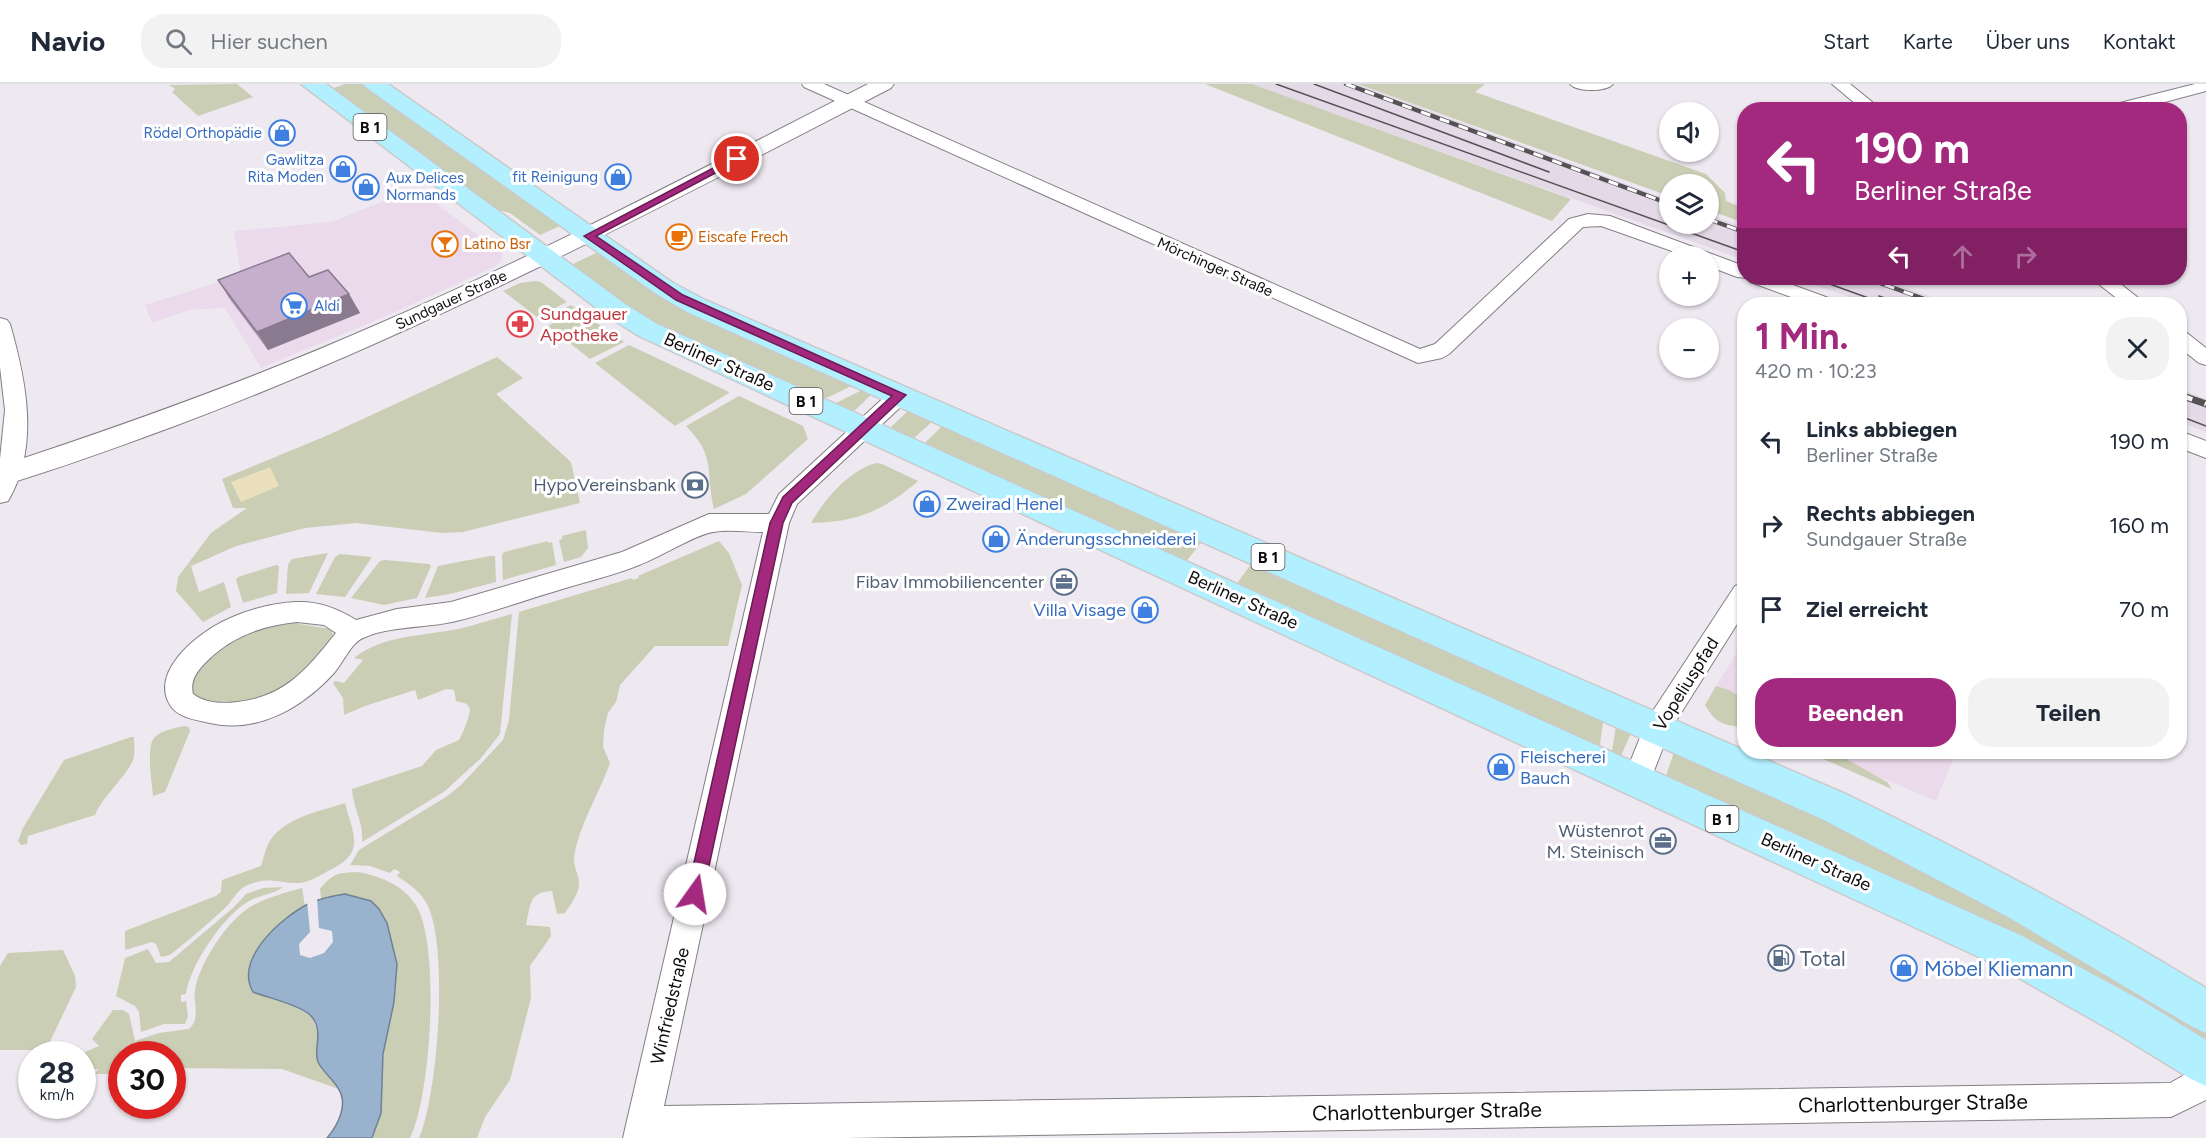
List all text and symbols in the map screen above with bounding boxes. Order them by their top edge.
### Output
search box [141,14,561,68]
text: Navio [30,24,105,58]
icon: search [162,25,195,58]
text: Hier suchen [210,28,328,55]
text: Start [1823,29,1870,54]
text: Karte [1903,29,1953,54]
text: Über uns [1986,29,2070,54]
text: Kontakt [2103,29,2176,54]
map controls [1659,102,1719,378]
button: sound [1659,102,1719,162]
road number: B 1 [354,114,386,140]
shop icon: Rödel Orthopädie [267,118,297,148]
text: 190 m [1854,123,1970,174]
place label: Rödel Orthopädie [144,124,262,142]
icon: left [1755,126,1833,204]
pin [711,133,762,184]
icon: arrive [720,142,753,175]
place label: Gawlitza Rita Moden [247,151,324,186]
shop icon: Gawlitza Rita Moden [328,154,358,184]
shop icon: fit Reinigung [603,162,633,192]
place label: fit Reinigung [512,168,598,186]
place label: Aux Delices Normands [386,169,464,204]
shop icon: Aux Delices Normands [351,172,381,202]
button: layers [1659,174,1719,234]
text: Berliner Straße [1854,174,2032,207]
cafe icon: Eiscafe Frech [664,222,694,252]
place label: Eiscafe Frech [698,228,788,246]
bar icon: Latino Bsr [430,229,460,259]
street label: Mörchinger Straße [1154,233,1276,301]
place label: Latino Bsr [464,235,531,253]
icon: left [1883,240,1916,273]
icon: ahead [1946,240,1979,273]
icon: right [2009,240,2042,273]
button: + [1659,246,1719,306]
street label: Sundgauer Straße [392,266,510,334]
supermarket icon: Aldi [279,291,309,321]
place label: Aldi [314,297,340,315]
place label: Sundgauer Apotheke [540,303,627,346]
pharmacy icon: Sundgauer Apotheke [505,309,535,339]
text: 1 Min. [1755,315,1848,358]
button: close [2106,317,2169,380]
button: − [1659,318,1719,378]
street label: Berliner Straße [660,328,778,396]
text: 420 m · 10:23 [1755,359,1877,383]
road number: B 1 [790,388,822,414]
text: Links abbiegen [1806,416,1957,443]
icon: left [1755,425,1788,458]
text: 190 m [2109,428,2169,455]
text: Berliner Straße [1806,443,1938,467]
bank icon: HypoVereinsbank [680,470,710,500]
place label: HypoVereinsbank [533,474,676,496]
shop icon: Zweirad Henel [912,489,942,519]
place label: Zweirad Henel [946,493,1063,515]
text: Rechts abbiegen [1806,500,1975,527]
icon: right [1755,509,1788,542]
text: 160 m [2109,512,2169,539]
shop icon: Änderungsschneiderei [981,524,1011,554]
text: Sundgauer Straße [1806,527,1967,551]
place label: Änderungsschneiderei [1016,528,1196,550]
road number: B 1 [1252,544,1284,570]
street label: Berliner Straße [1184,566,1302,634]
office icon: Fibav Immobiliencenter [1049,567,1079,597]
place label: Fibav Immobiliencenter [856,571,1044,593]
icon: arrive [1755,593,1788,626]
shop icon: Villa Visage [1130,595,1160,625]
text: Ziel erreicht [1806,596,1929,623]
text: 70 m [2119,596,2169,623]
place label: Villa Visage [1033,599,1126,621]
street label: Vopeliuspfad [1649,633,1723,735]
button: Beenden [1755,678,1956,747]
button: Teilen [1968,678,2169,747]
place label: Fleischerei Bauch [1520,746,1606,789]
shop icon: Fleischerei Bauch [1486,752,1516,782]
road number: B 1 [1706,806,1738,832]
place label: Wüstenrot M. Steinisch [1546,820,1644,863]
office icon: Wüstenrot M. Steinisch [1648,826,1678,856]
street label: Berliner Straße [1757,828,1875,896]
position arrow [663,862,727,926]
fuel station icon: Total [1766,943,1796,973]
street label: Winfriedstraße [646,945,694,1067]
place label: Total [1800,946,1846,971]
shop icon: Möbel Kliemann [1889,953,1919,983]
place label: Möbel Kliemann [1924,956,2073,981]
speed limit sign: 30 [108,1041,186,1119]
text: 28 [39,1054,75,1091]
text: km/h [40,1086,74,1104]
street label: Charlottenburger Straße [1798,1088,2028,1118]
street label: Charlottenburger Straße [1312,1096,1542,1126]

